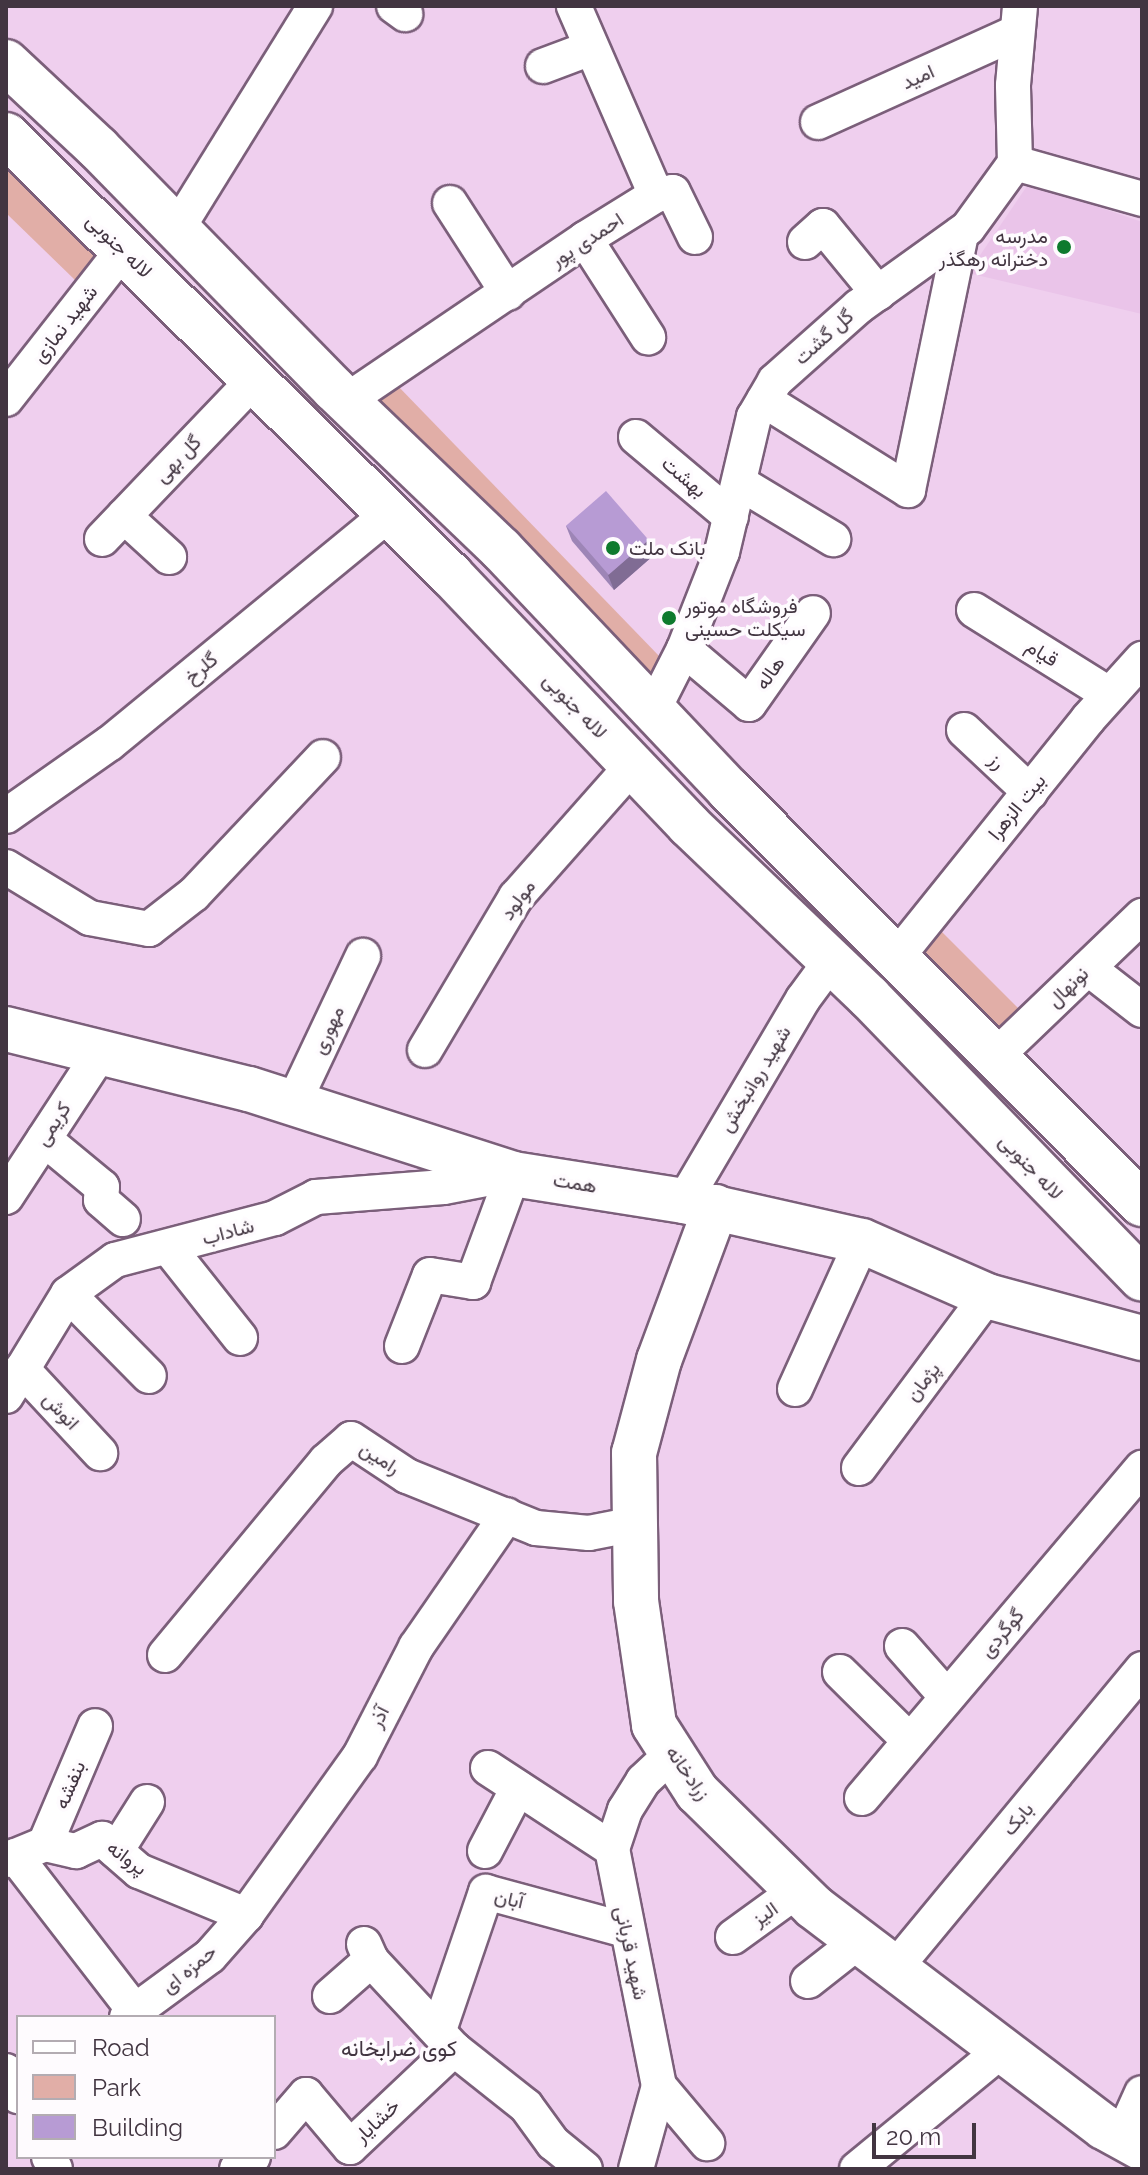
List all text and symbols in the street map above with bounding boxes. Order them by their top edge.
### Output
street label: امید [898,59,938,95]
street label: احمدی پور [546,207,628,273]
street label: لاله جنوبی [81,209,157,283]
place label: مدرسه دخترانه رهگذر [939,224,1048,271]
marker: مدرسه دخترانه رهگذر [1055,238,1073,256]
street label: شهید نمازی [27,280,103,368]
street label: گل گشت [789,304,859,370]
street label: گل بهی [150,430,206,488]
street label: بهشت [657,451,711,503]
place label: بانک ملت [629,536,705,560]
marker: بانک ملت [604,539,622,557]
place label: فروشگاه موتور سیکلت حسینی [685,594,806,641]
marker: فروشگاه موتور سیکلت حسینی [660,609,678,627]
street label: قیام [1021,634,1063,672]
street label: گلرخ [179,647,223,689]
street label: هاله [750,652,790,694]
street label: لاله جنوبی [538,668,612,744]
street label: رز [984,748,1010,774]
street label: بیت الزهرا [983,769,1051,845]
street label: مولود [495,875,541,925]
street label: نونهال [1042,962,1094,1012]
street label: مهوری [306,1002,350,1058]
street label: شهید روانبخش [714,1021,796,1137]
street label: کریمی [30,1098,76,1150]
street label: لاله جنوبی [994,1129,1068,1205]
street label: همت [551,1168,599,1198]
street label: شاداب [199,1214,257,1250]
street label: پژمان [901,1358,945,1406]
street label: انوش [38,1387,84,1435]
street label: رامین [355,1436,405,1480]
street label: گوگردی [975,1604,1029,1662]
street label: آذر [364,1702,394,1732]
street label: زرادخانه [661,1741,715,1805]
street label: بنفشه [49,1757,91,1813]
street label: بابک [997,1798,1039,1840]
street label: پروانه [102,1835,152,1881]
street label: آبان [492,1884,526,1914]
street label: الیز [747,1897,783,1931]
street label: شهید قربانی [609,1904,653,2002]
street label: حمزه ای [157,1939,221,1999]
legend [16,2015,276,2159]
text: Road [92,2033,150,2062]
district label: کوی ضرابخانه [341,2036,457,2062]
text: Park [92,2073,141,2102]
street label: خشایار [349,2094,405,2148]
scale bar [876,2107,980,2157]
text: Building [92,2113,183,2142]
text: 20 m [886,2122,941,2151]

